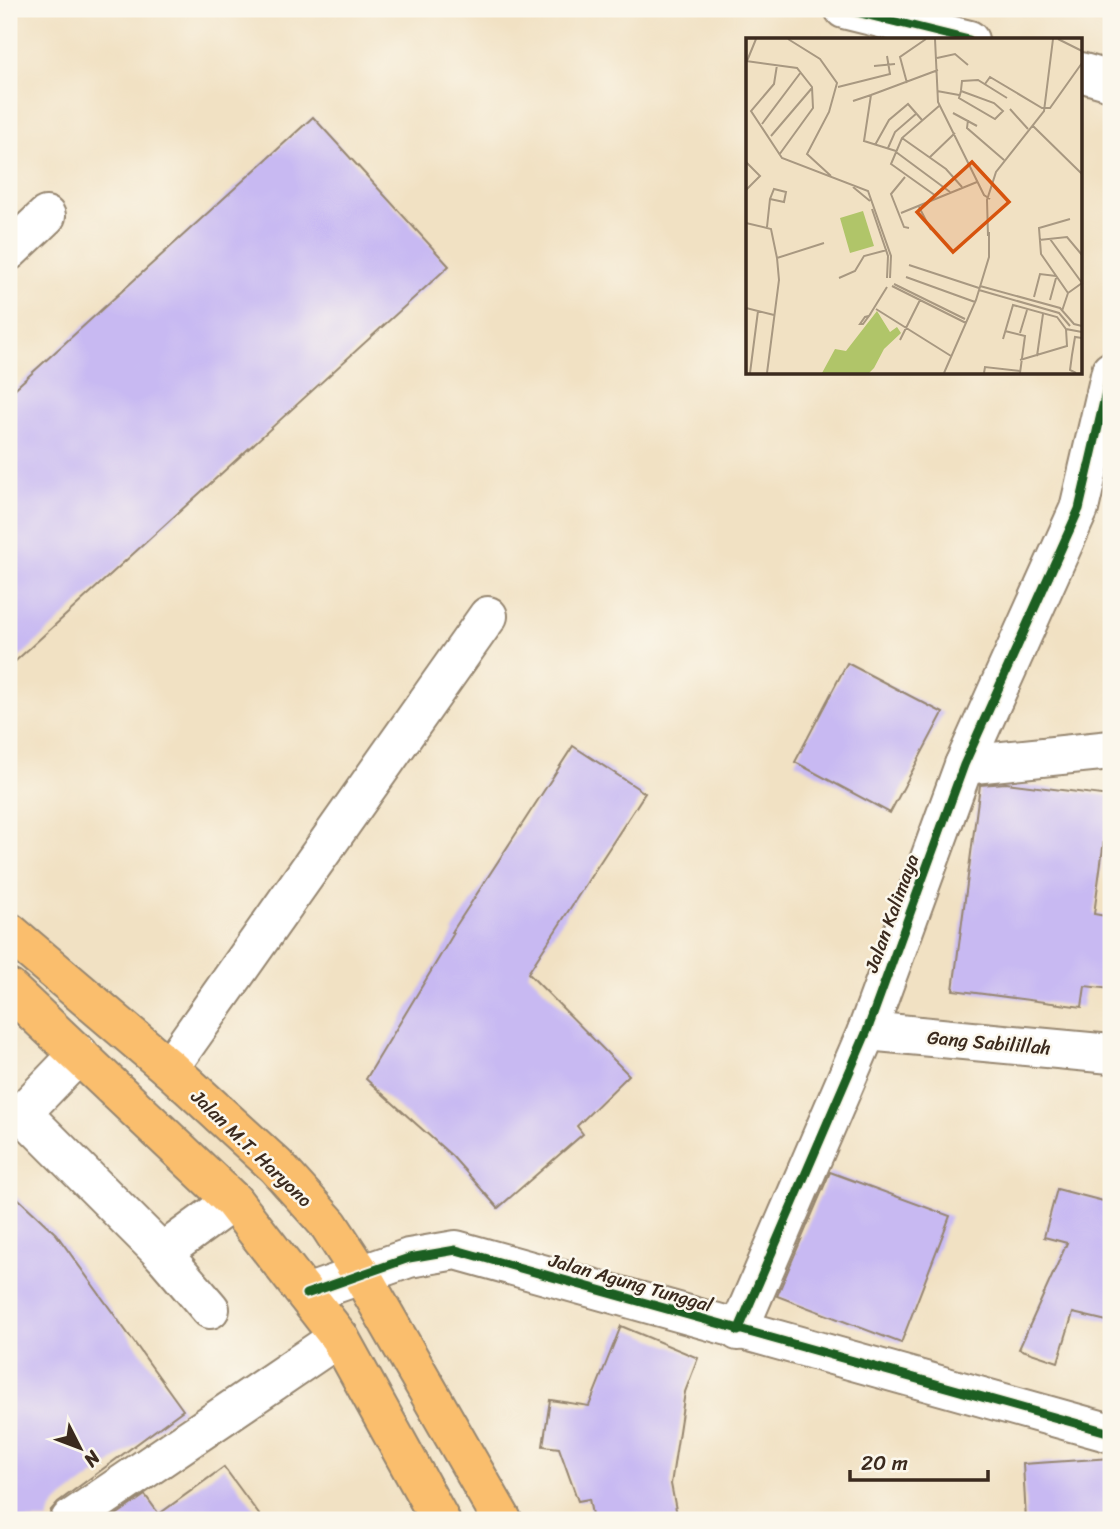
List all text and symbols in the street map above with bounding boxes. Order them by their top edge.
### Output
inset map [746,38,1082,374]
street label: Jalan Kalimaya [854,849,928,978]
street label: Gang Sabilillah [926,1021,1052,1064]
street label: Jalan M.T. Haryono [182,1081,320,1215]
street label: Jalan Agung Tunggal [544,1243,717,1322]
north arrow [46,1414,116,1484]
scale bar [850,1438,989,1482]
text: N [75,1442,110,1476]
text: 20 m [861,1444,908,1482]

